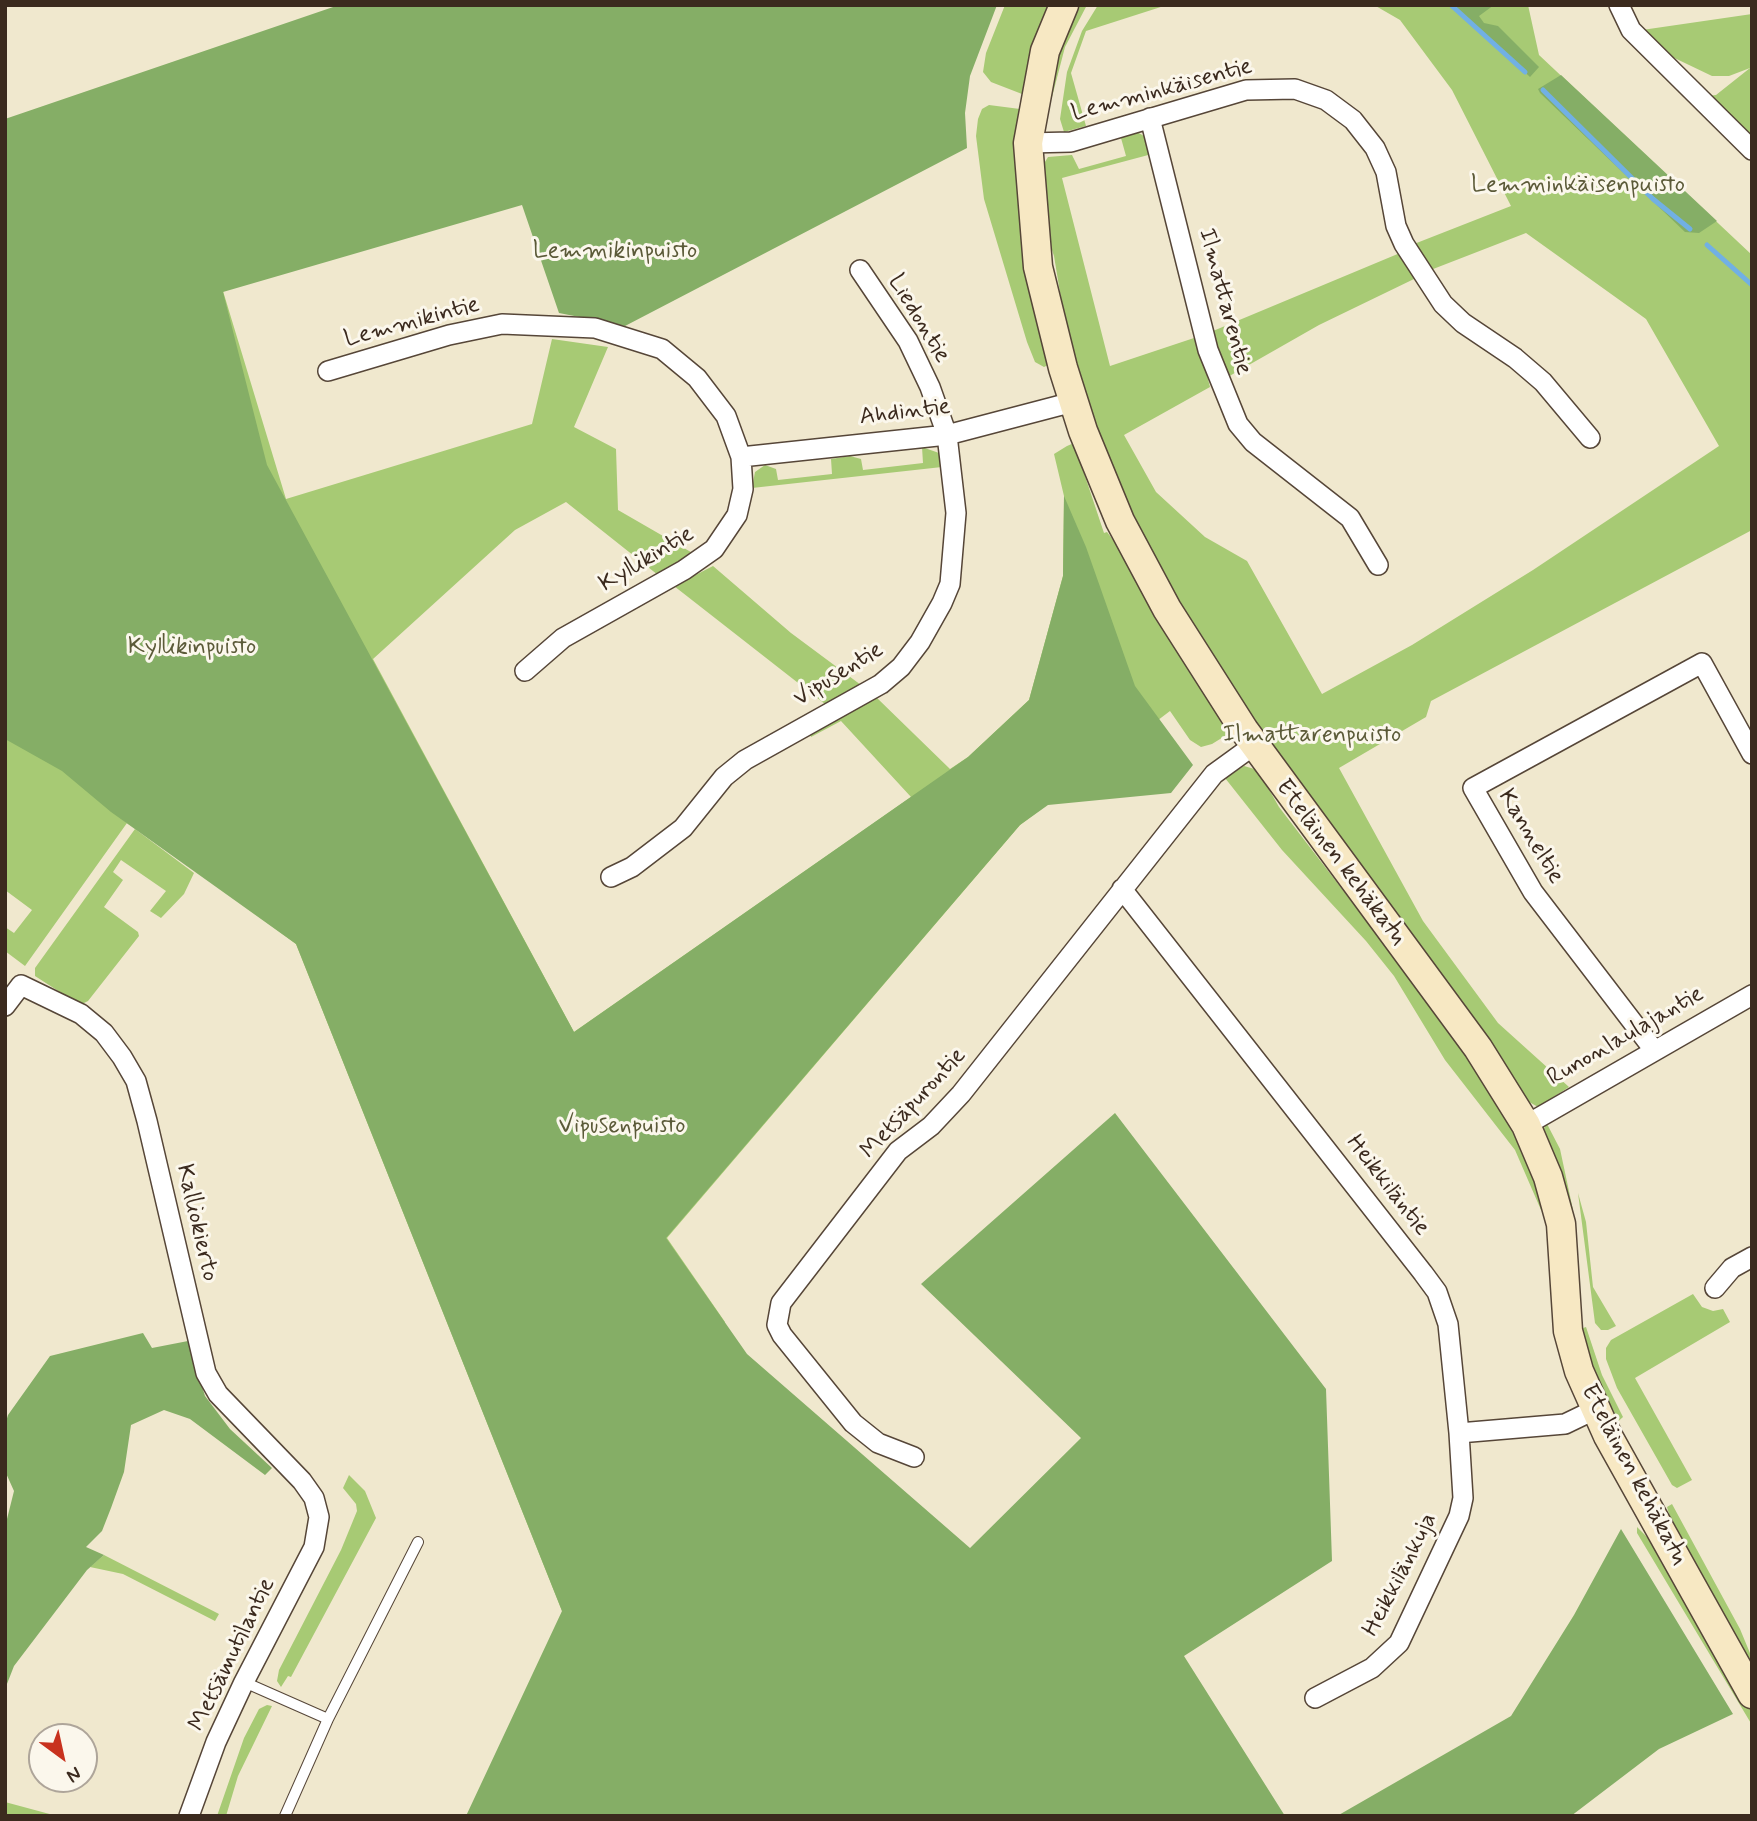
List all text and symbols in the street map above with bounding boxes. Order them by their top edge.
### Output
street label: Lemminkäisentie [1068,53,1256,129]
park label: Lemminkäisenpuisto [1471,172,1685,200]
street label: Ilmattarentie [1191,226,1257,378]
park label: Lemmikinpuisto [533,238,697,266]
street label: Liedontie [880,269,956,369]
street label: Lemmikintie [341,291,483,355]
street label: Ahdintie [858,393,952,433]
street label: Kyllikintie [594,521,700,599]
park label: Kyllikinpuisto [128,634,256,662]
street label: Vipusentie [789,636,889,714]
park label: Ilmattarenpuisto [1223,722,1401,750]
street label: Eteläinen kehäkatu [1268,774,1412,952]
street label: Kanneltie [1491,785,1569,889]
street label: Runonlaulajantie [1543,981,1709,1093]
street label: Metsäpurontie [855,1042,973,1166]
park label: Vipusenpuisto [559,1113,685,1141]
street label: Heikkiläntie [1339,1130,1435,1242]
street label: Kalliokierto [169,1162,223,1284]
street label: Eteläinen kehäkatu [1573,1380,1693,1570]
street label: Heikkilänkuja [1358,1508,1444,1642]
street label: Metsämutilantie [183,1574,283,1736]
north arrow [28,1723,98,1793]
text: N [62,1760,86,1788]

